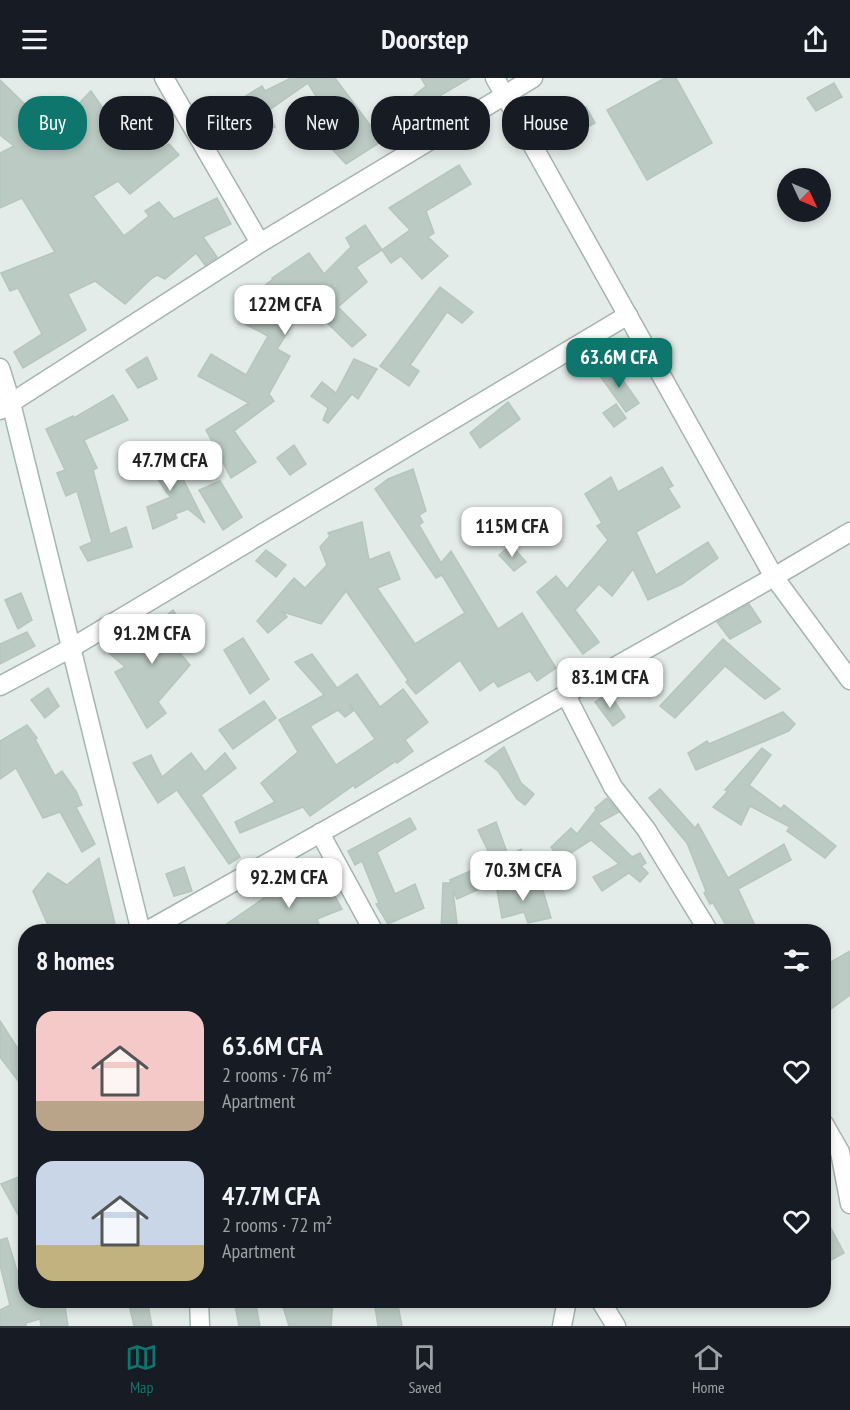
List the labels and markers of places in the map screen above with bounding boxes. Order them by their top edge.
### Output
pin: 122M CFA [223,285,347,336]
pin: 63.6M CFA [550,338,688,389]
pin: 47.7M CFA [101,441,239,492]
pin: 115M CFA [450,507,574,558]
pin: 91.2M CFA [83,614,221,665]
pin: 83.1M CFA [541,658,679,709]
pin: 70.3M CFA [454,851,592,902]
pin: 92.2M CFA [220,858,358,909]

